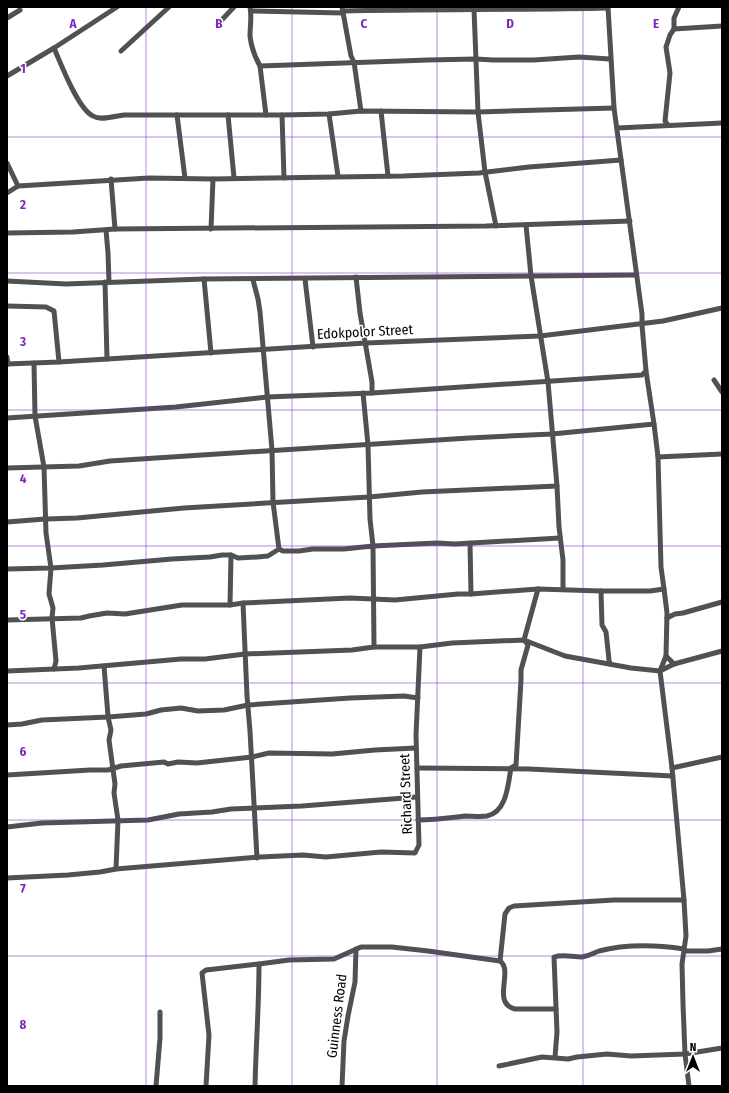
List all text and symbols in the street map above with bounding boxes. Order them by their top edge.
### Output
text: A [68,16,77,31]
text: B [215,16,223,31]
text: C [361,16,368,31]
text: D [506,16,514,31]
text: E [653,16,659,31]
text: 1 [20,61,26,76]
text: 2 [19,197,26,212]
street label: Edokpolor Street [317,321,414,343]
text: 3 [19,334,26,349]
text: 4 [20,471,27,486]
text: 5 [20,607,26,622]
text: 6 [20,744,27,759]
street label: Richard Street [396,753,416,835]
text: 7 [20,881,26,896]
street label: Guinness Road [323,973,351,1059]
text: 8 [20,1017,27,1032]
north arrow [673,1037,713,1077]
text: N [690,1041,696,1054]

